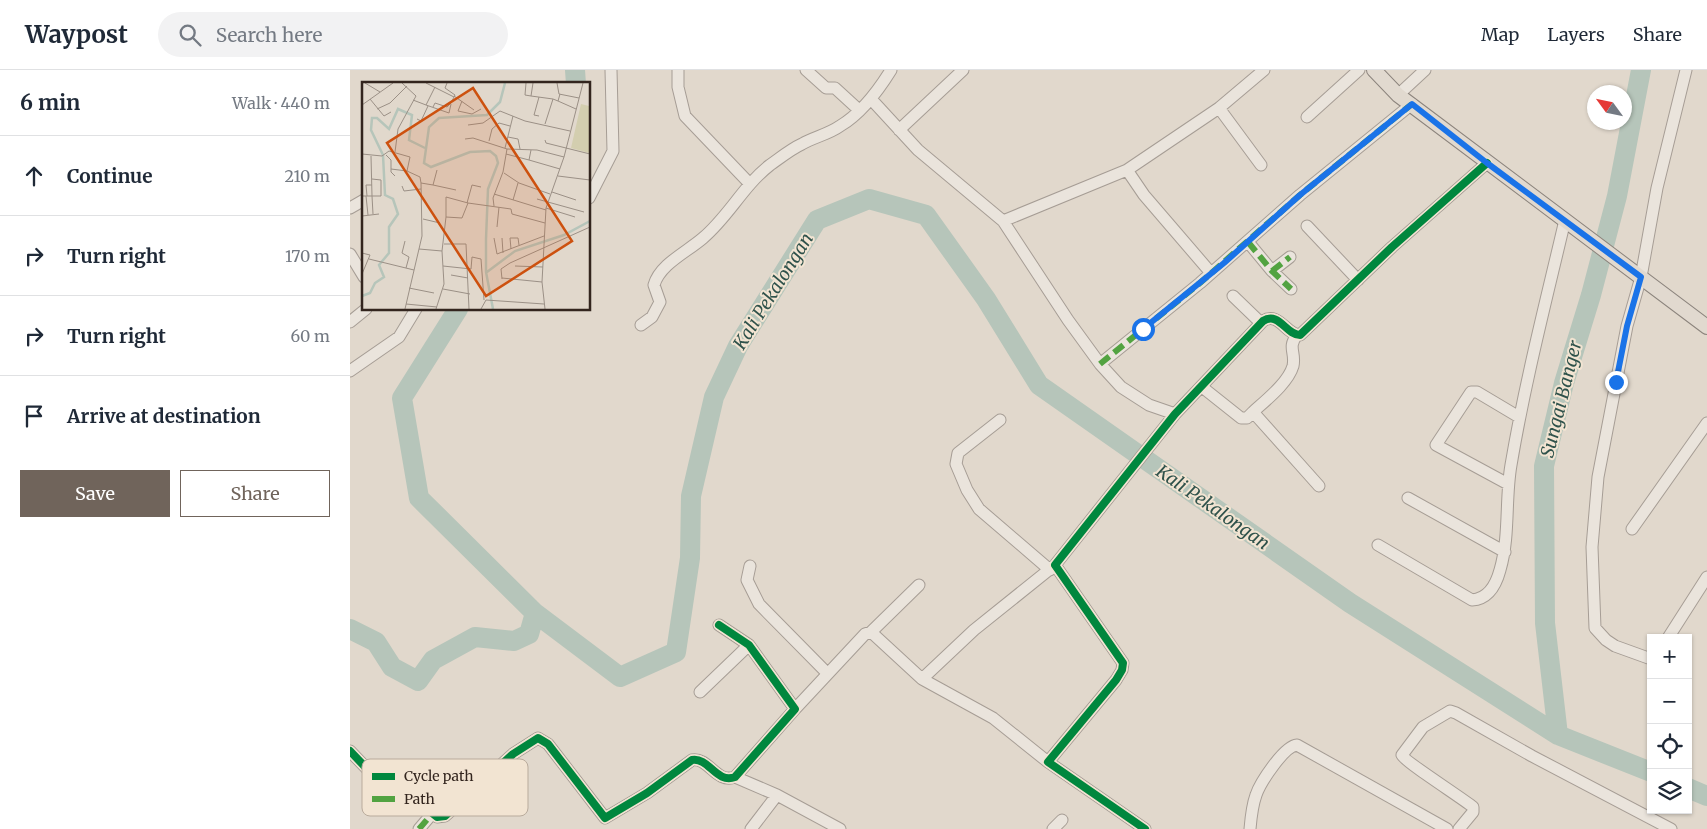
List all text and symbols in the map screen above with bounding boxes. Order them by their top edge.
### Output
search box [158,12,508,57]
text: Waypost [25,19,128,50]
icon: search [176,21,204,49]
text: Search here [216,23,322,47]
text: Map [1481,23,1519,46]
text: Layers [1547,23,1605,46]
text: Share [1633,23,1682,46]
inset map [362,82,590,310]
north arrow [1587,85,1632,130]
text: 6 min [20,89,80,116]
text: Walk · 440 m [232,93,330,113]
icon: ahead [20,162,48,190]
text: Continue [67,164,153,188]
text: 210 m [285,166,330,186]
water label: Kali Pekalongan [727,228,818,354]
icon: right [20,242,48,270]
text: Turn right [67,244,166,268]
text: 170 m [285,246,330,266]
route start [1132,318,1155,341]
icon: right [20,322,48,350]
text: Turn right [67,324,166,348]
text: 60 m [290,326,330,346]
water label: Sungai Banger [1535,337,1587,460]
route end [1605,371,1628,394]
icon: arrive [20,402,48,430]
text: Arrive at destination [67,404,261,428]
water label: Kali Pekalongan [1151,459,1274,555]
button: Save [20,470,170,517]
button: Share [180,470,330,517]
map controls [1647,634,1692,814]
button: + [1647,634,1692,679]
button: − [1647,679,1692,724]
button: locate [1647,724,1692,769]
legend [362,759,528,816]
text: Cycle path [404,767,474,785]
button: layers [1647,769,1692,814]
text: Path [404,790,435,808]

